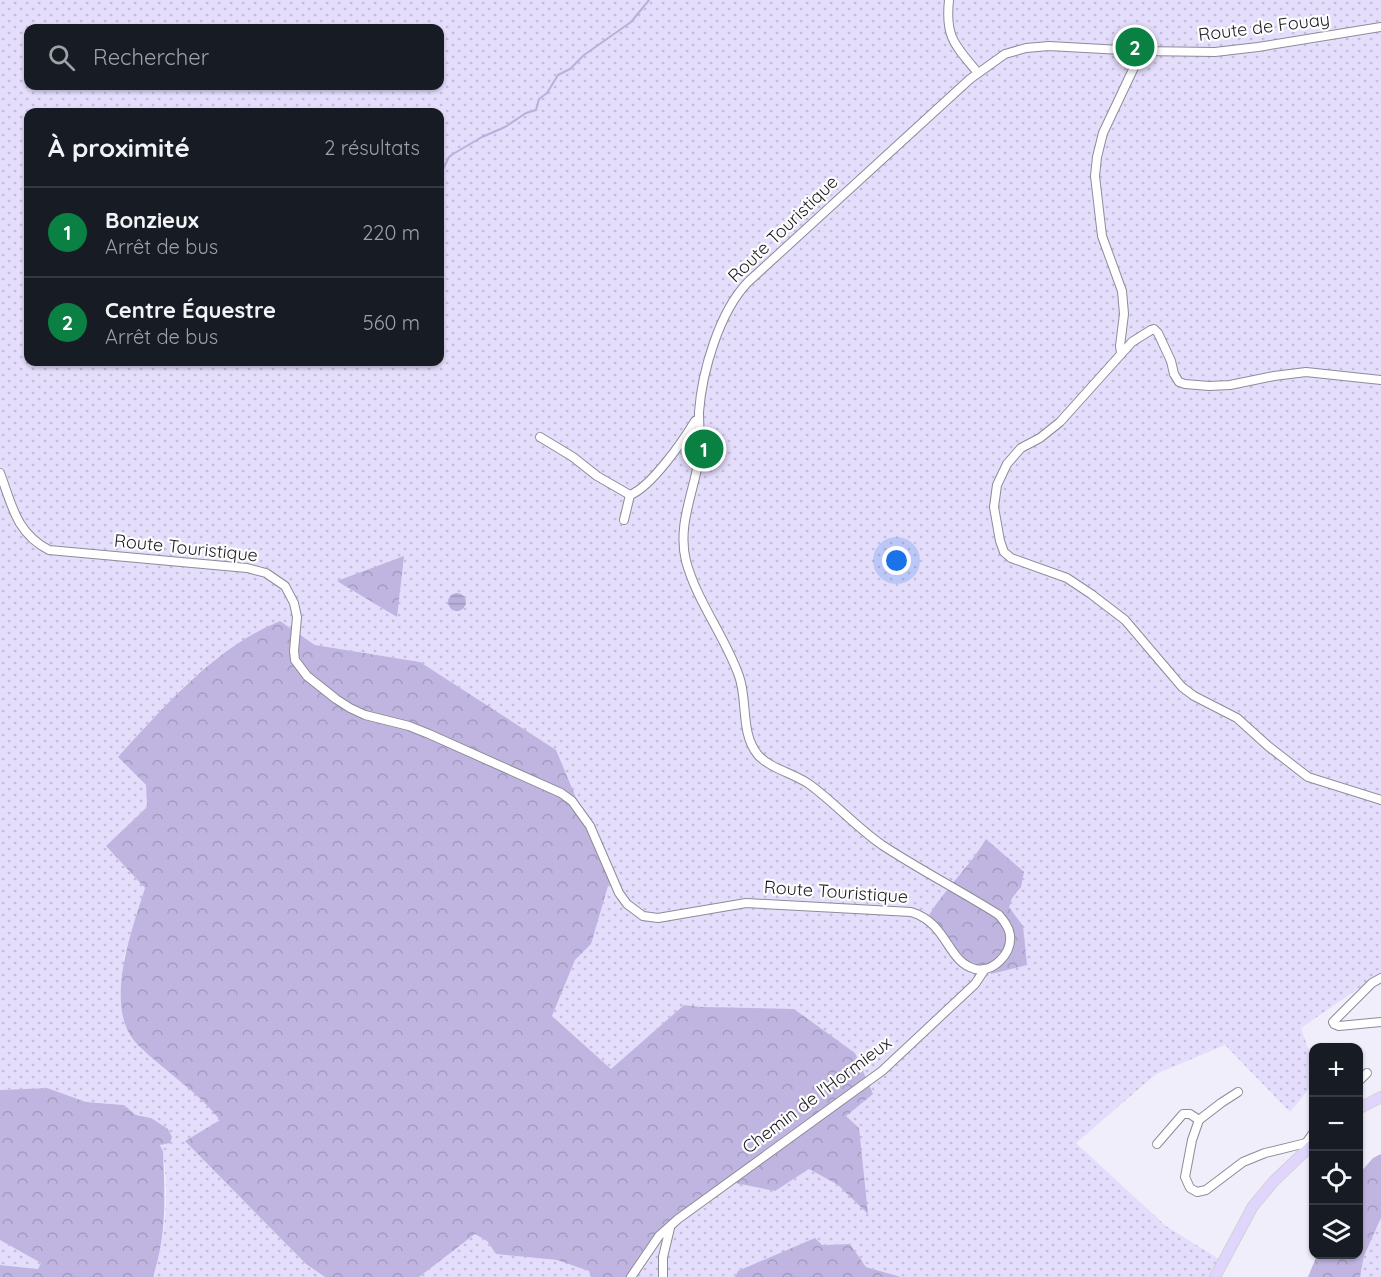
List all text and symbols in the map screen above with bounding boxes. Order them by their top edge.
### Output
street label: Route de Fouay [1197,7,1331,46]
search box [24,24,444,90]
pin: 2 [1116,24,1154,70]
icon: search [45,41,78,74]
text: Rechercher [93,43,209,71]
text: À proximité [48,131,190,164]
text: 2 résultats [324,135,420,160]
street label: Route Touristique [723,170,843,287]
text: Bonzieux [105,206,199,234]
text: 1 [64,220,71,245]
text: 220 m [362,220,420,245]
text: Arrêt de bus [105,234,218,259]
text: Centre Équestre [105,296,276,324]
text: 2 [62,310,73,335]
text: 560 m [363,310,420,335]
text: Arrêt de bus [105,324,218,349]
pin: 1 [684,426,724,472]
street label: Route Touristique [113,529,259,566]
your location [882,546,911,575]
street label: Route Touristique [763,875,909,908]
street label: Chemin de l'Hormieux [737,1031,896,1158]
map controls [1309,1043,1363,1259]
button: + [1309,1043,1363,1097]
button: − [1309,1097,1363,1151]
button: locate [1309,1151,1363,1205]
button: layers [1309,1205,1363,1259]

